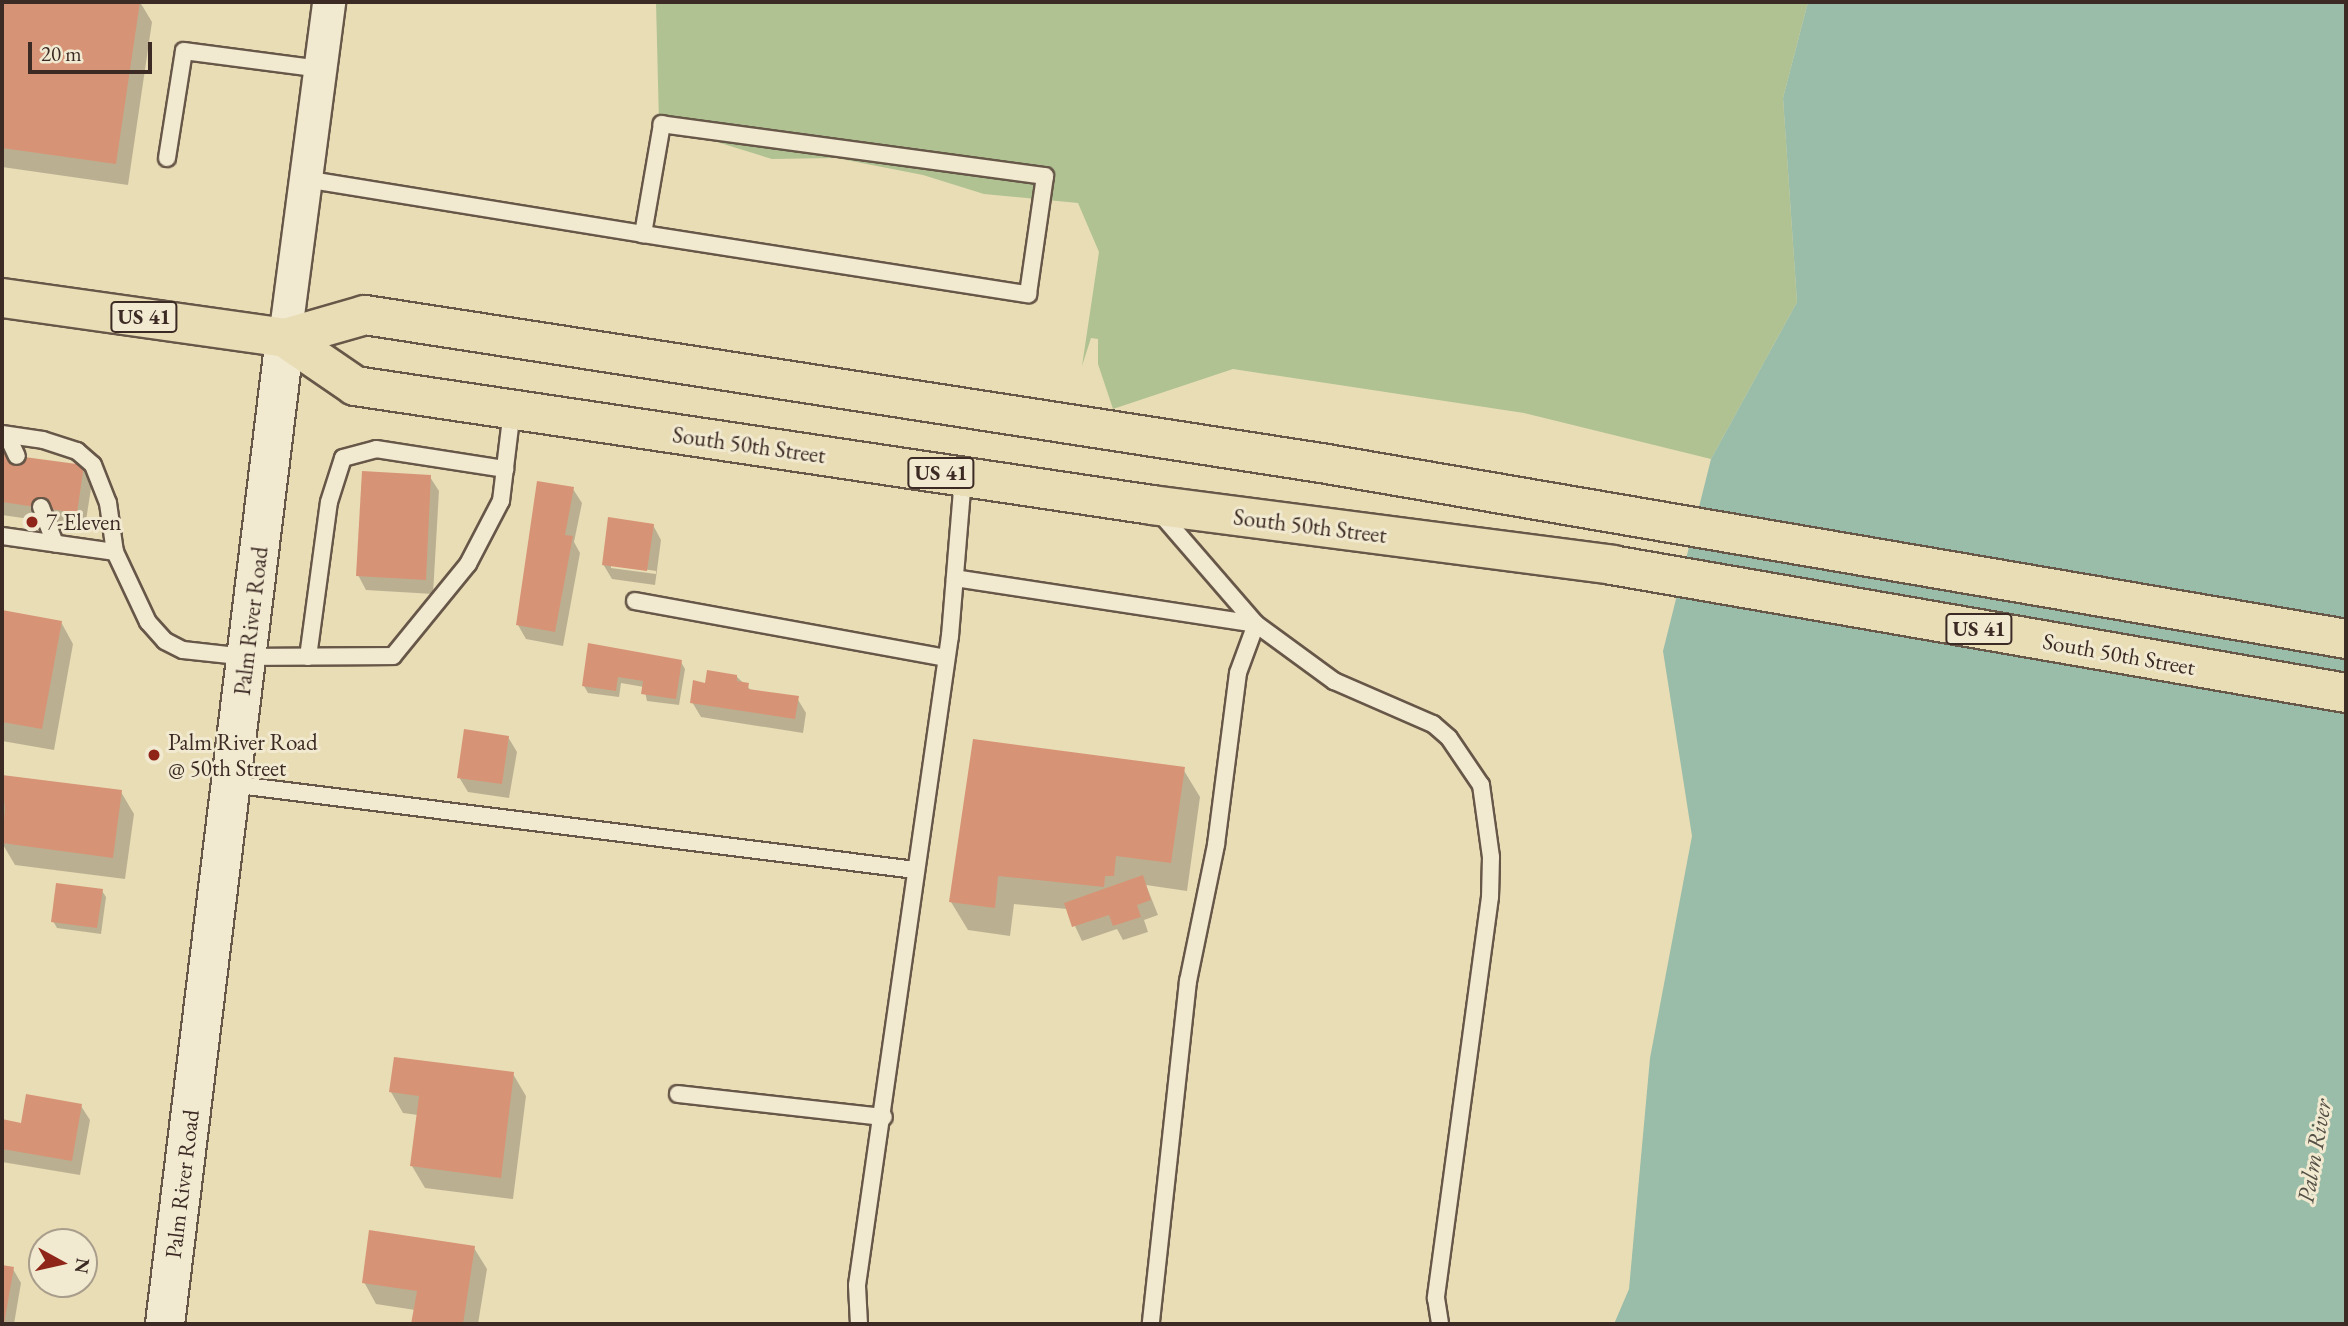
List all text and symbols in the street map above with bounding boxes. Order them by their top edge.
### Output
scale bar [32,28,156,72]
text: 20 m [41,40,82,67]
road number: US 41 [109,300,179,334]
street label: South 50th Street [671,421,827,469]
road number: US 41 [906,456,976,490]
street label: South 50th Street [1232,503,1388,549]
place label: 7-Eleven [46,508,121,536]
marker: 7-Eleven [24,514,40,530]
street label: Palm River Road [228,545,274,697]
road number: US 41 [1944,612,2014,646]
street label: South 50th Street [2041,627,2197,681]
place label: Palm River Road @ 50th Street [168,728,318,782]
marker: Palm River Road @ 50th Street [146,747,162,763]
water label: Palm River [2291,1097,2337,1205]
street label: Palm River Road [159,1108,205,1260]
north arrow [28,1228,98,1298]
text: N [69,1256,96,1275]

